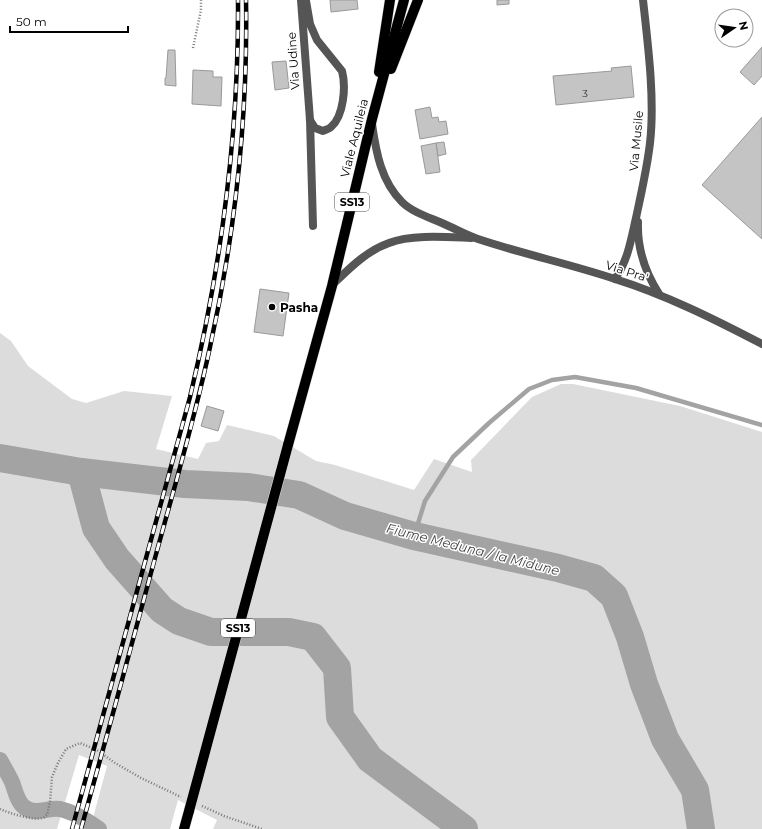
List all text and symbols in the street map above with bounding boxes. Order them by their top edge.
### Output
scale bar [10,8,128,34]
north arrow [714,8,754,48]
text: 50 m [16,14,47,29]
text: N [736,20,752,32]
street label: Via Udine [284,32,302,90]
house number: 3 [582,87,588,100]
street label: Viale Aquileia [337,97,371,179]
street label: Via Musile [626,110,646,172]
road number: SS13 [335,193,369,211]
street label: Via Pra' [604,257,650,285]
place label: Pasha [280,300,318,315]
marker: Pasha [267,302,277,312]
water label: Fiume Meduna / la Midune [385,520,561,578]
road number: SS13 [221,619,255,637]

